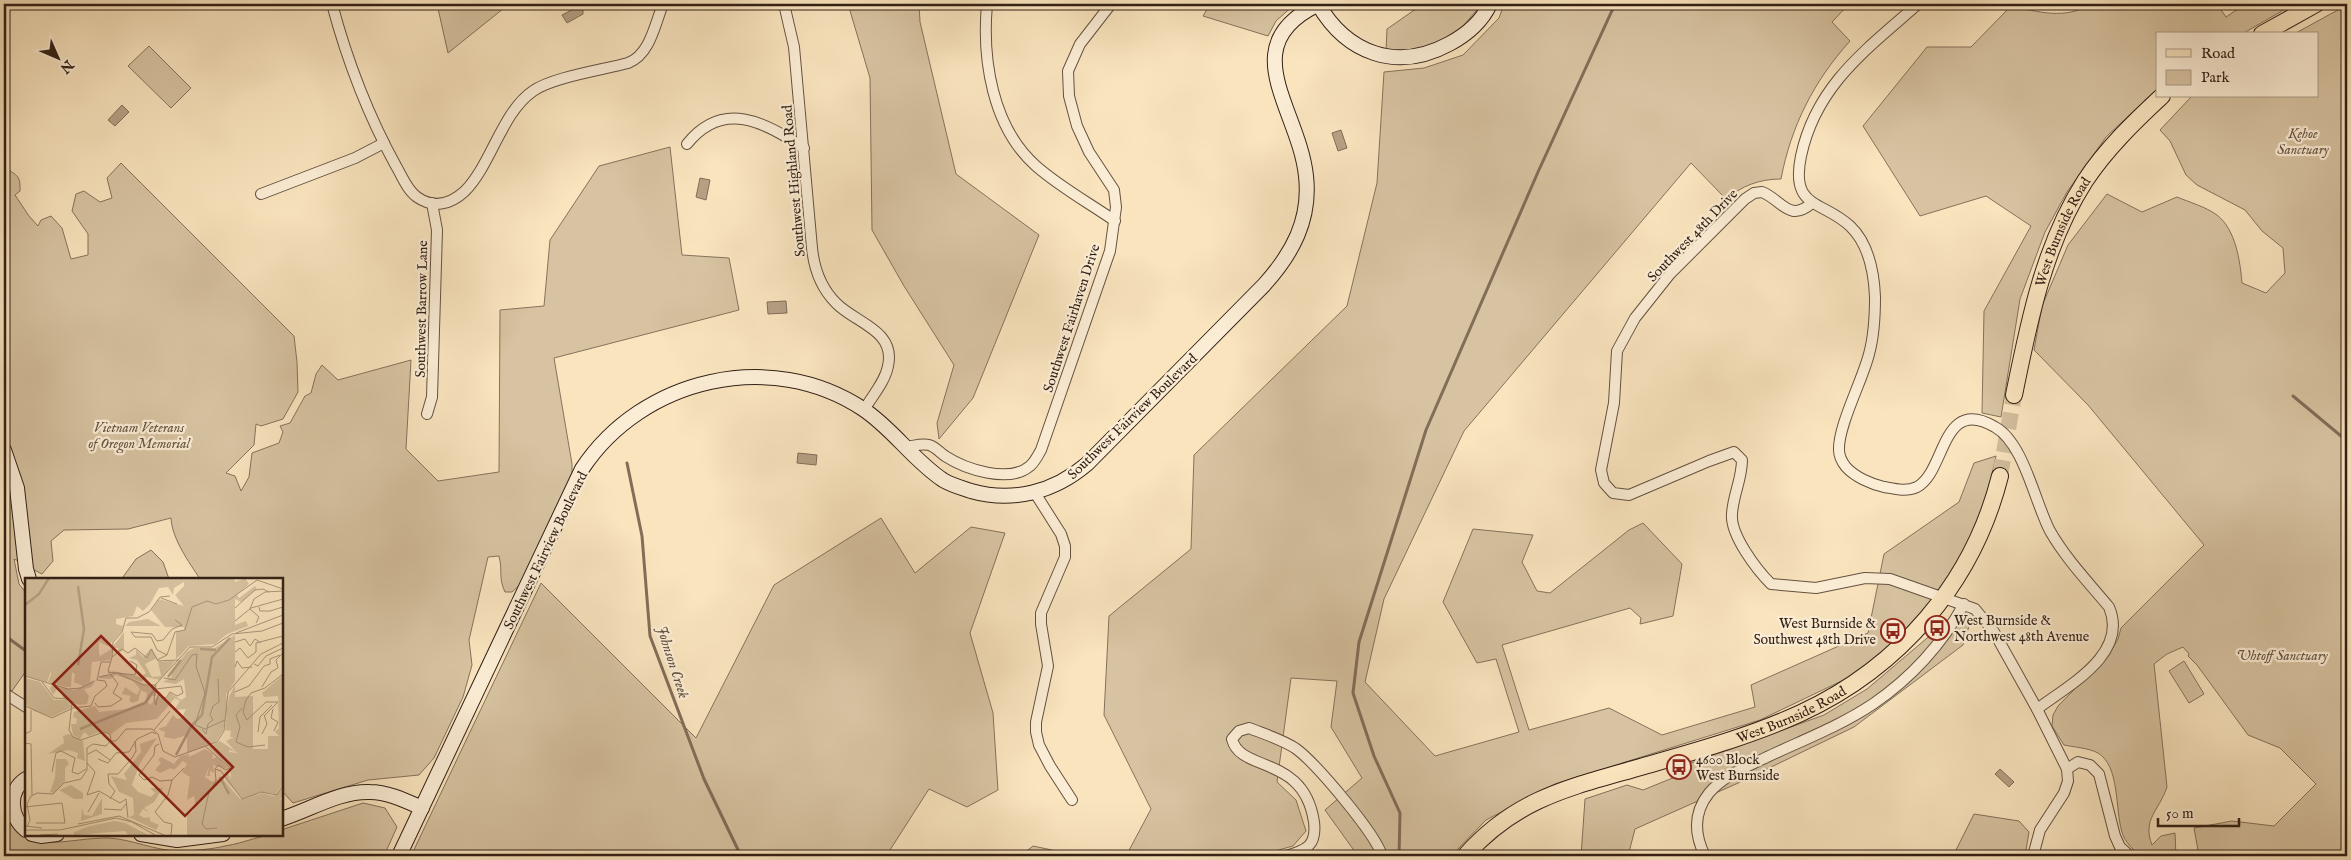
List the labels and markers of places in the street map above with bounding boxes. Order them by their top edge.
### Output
place label: West Burnside & Northwest 48th Avenue [1954,612,2090,646]
place label: West Burnside & Southwest 48th Drive [1753,615,1877,649]
bus stop icon: West Burnside & Northwest 48th Avenue [1924,615,1950,641]
bus stop icon: West Burnside & Southwest 48th Drive [1880,618,1906,644]
place label: 4600 Block West Burnside [1696,751,1780,785]
bus stop icon: 4600 Block West Burnside [1666,754,1692,780]

